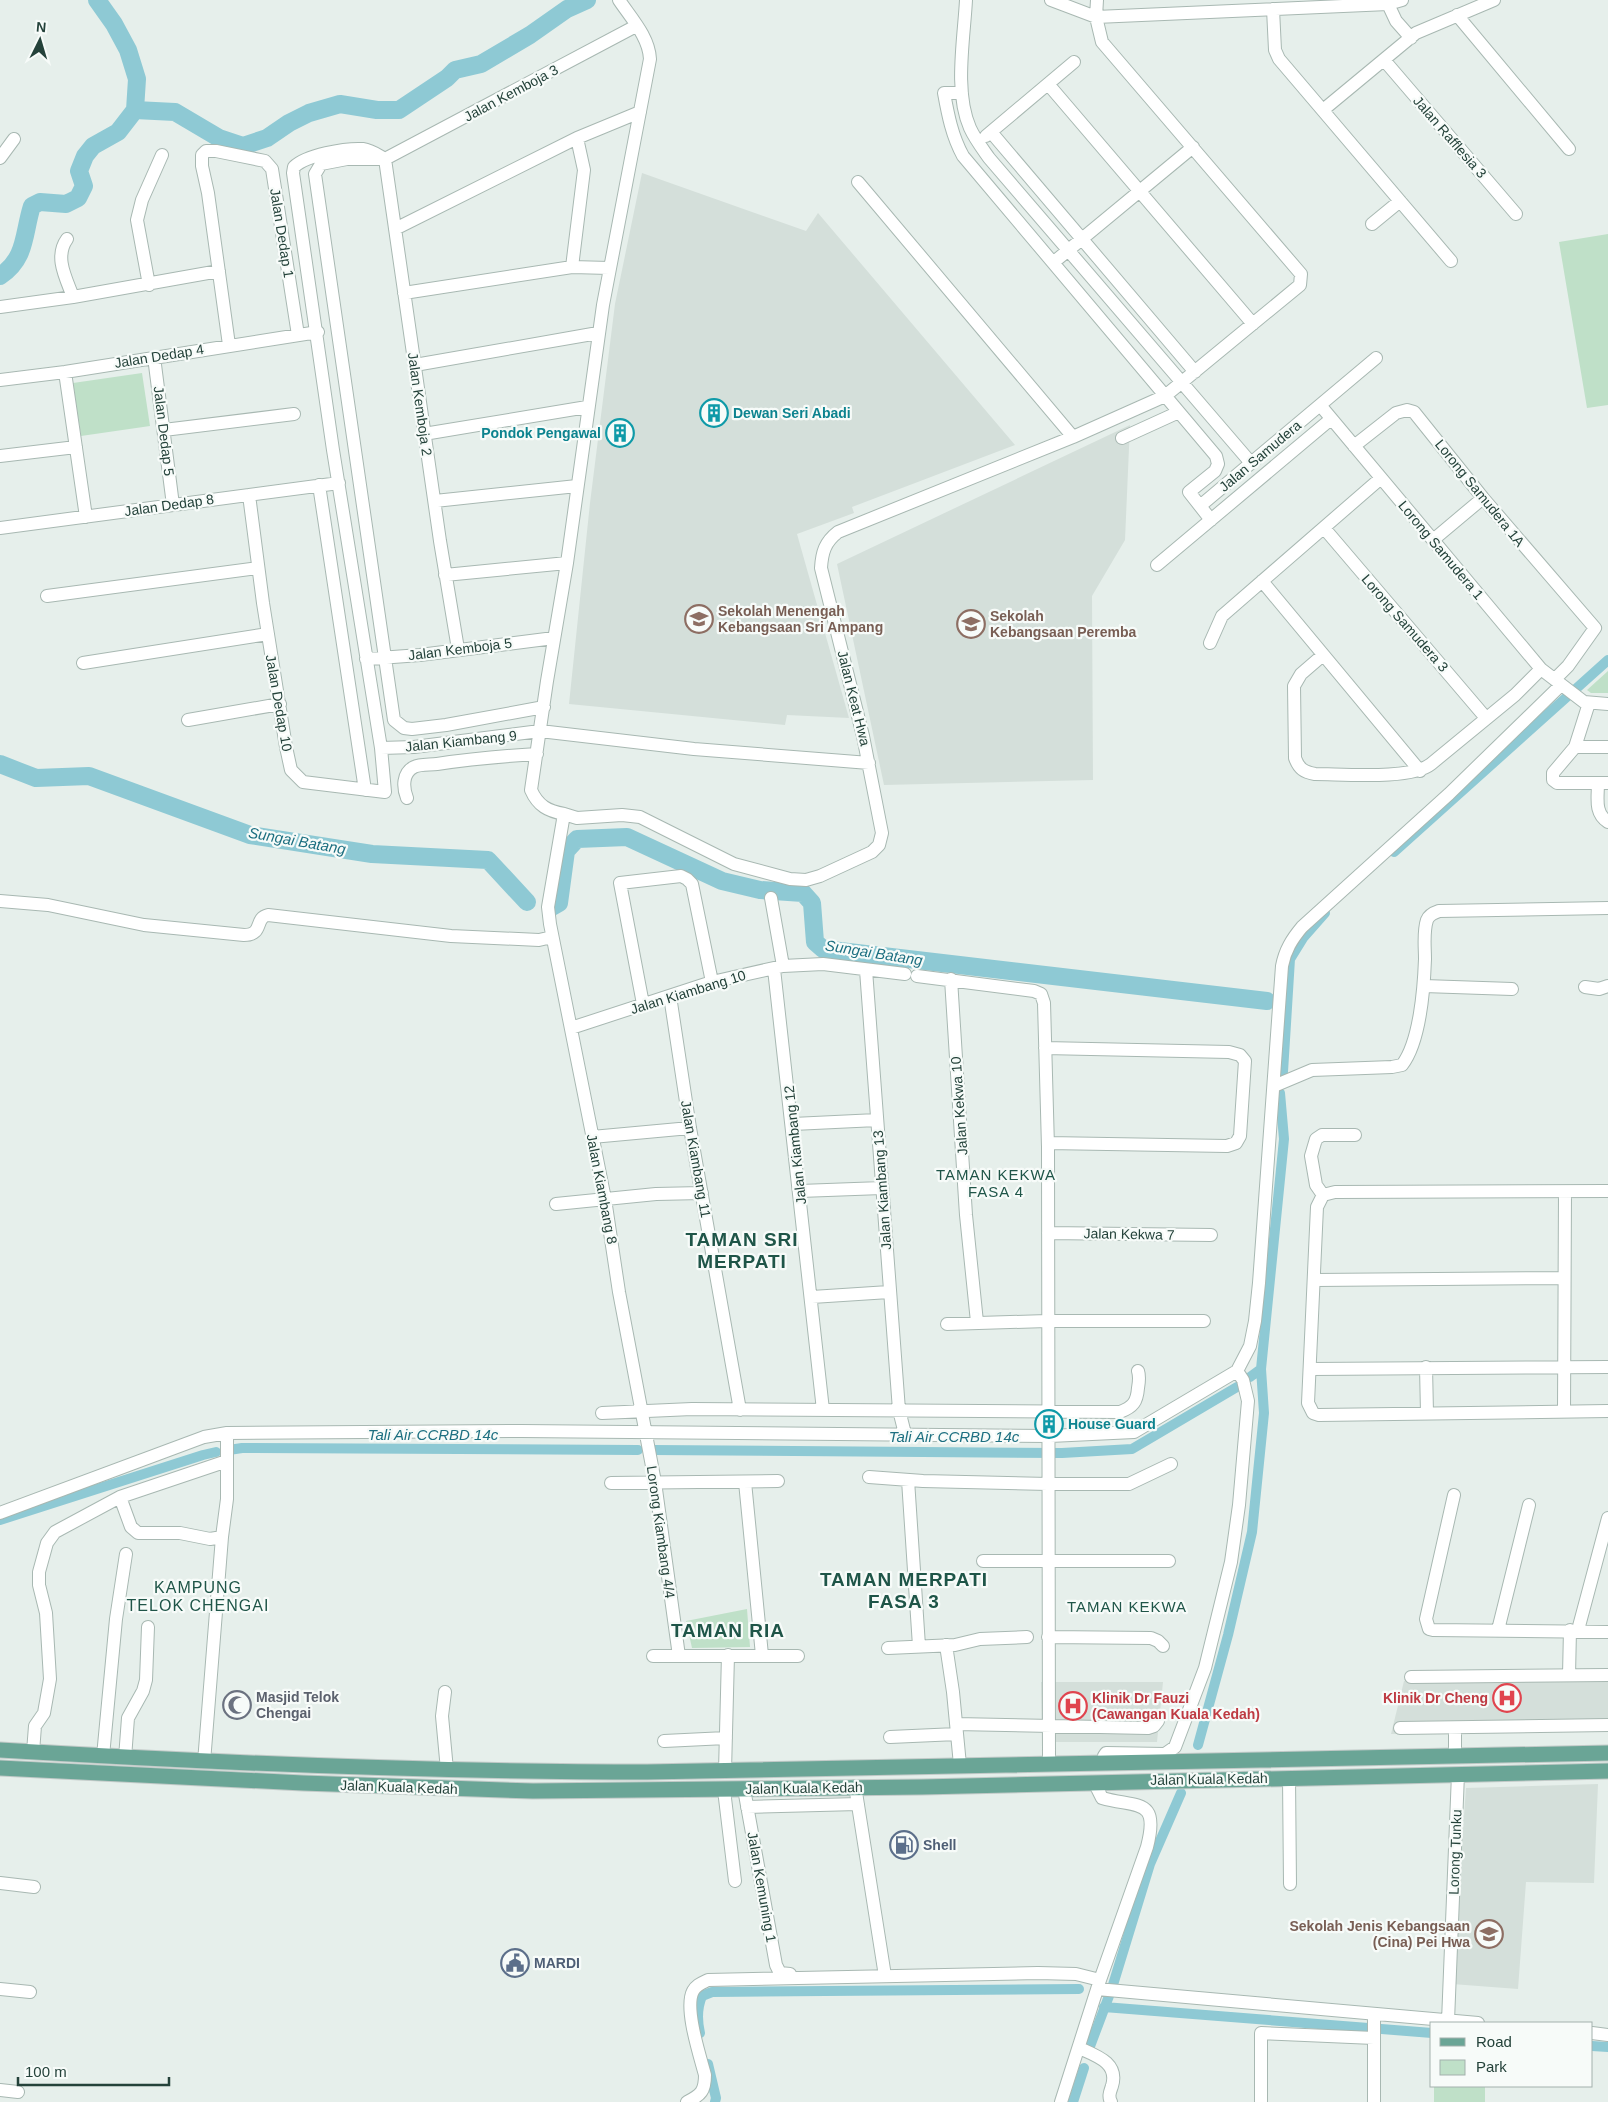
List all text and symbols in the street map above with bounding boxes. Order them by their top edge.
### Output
north arrow [15,15,65,65]
text: N [35,19,47,35]
street label: Jalan Kemboja 3 [461,61,561,125]
street label: Jalan Rafflesia 3 [1410,93,1490,181]
street label: Jalan Dedap 1 [267,187,297,279]
street label: Jalan Dedap 4 [113,341,205,371]
street label: Jalan Kemboja 2 [405,351,435,457]
street label: Jalan Dedap 5 [151,385,177,477]
building icon: Dewan Seri Abadi [699,398,729,428]
place label: Dewan Seri Abadi [733,405,851,421]
street label: Jalan Samudera [1216,417,1304,495]
building icon: Pondok Pengawal [605,418,635,448]
place label: Pondok Pengawal [481,425,601,441]
street label: Lorong Samudera 1A [1432,436,1528,550]
street label: Jalan Dedap 8 [123,491,215,519]
street label: Lorong Samudera 1 [1395,497,1487,603]
street label: Lorong Samudera 3 [1358,571,1452,675]
place label: Sekolah Menengah Kebangsaan Sri Ampang [718,603,883,635]
school or university icon: Sekolah Menengah Kebangsaan Sri Ampang [684,604,714,634]
place label: Sekolah Kebangsaan Peremba [990,608,1136,640]
school or university icon: Sekolah Kebangsaan Peremba [956,609,986,639]
street label: Jalan Kemboja 5 [407,635,513,663]
street label: Jalan Keat Hwa [834,648,874,748]
street label: Jalan Dedap 10 [263,653,295,753]
street label: Jalan Kiambang 9 [404,727,518,755]
water label: Sungai Batang [247,824,348,858]
water label: Sungai Batang [824,936,925,969]
street label: Jalan Kiambang 10 [628,967,748,1017]
street label: Jalan Kekwa 10 [948,1056,970,1156]
street label: Jalan Kiambang 12 [781,1084,809,1205]
street label: Jalan Kiambang 11 [678,1099,714,1219]
street label: Jalan Kiambang 13 [870,1129,894,1250]
street label: Jalan Kiambang 8 [583,1132,621,1246]
district label: TAMAN KEKWA FASA 4 [936,1166,1056,1200]
street label: Jalan Kekwa 7 [1083,1225,1175,1243]
district label: TAMAN SRI MERPATI [685,1229,799,1272]
building icon: House Guard [1034,1409,1064,1439]
place label: House Guard [1068,1416,1156,1432]
water label: Tali Air CCRBD 14c [368,1426,499,1443]
water label: Tali Air CCRBD 14c [889,1428,1020,1445]
street label: Lorong Kiambang 4/4 [644,1465,678,1600]
district label: TAMAN MERPATI FASA 3 [820,1569,988,1612]
district label: KAMPUNG TELOK CHENGAI [127,1579,269,1614]
district label: TAMAN KEKWA [1067,1598,1187,1615]
district label: TAMAN RIA [671,1620,785,1641]
hospital icon: Klinik Dr Cheng [1492,1683,1522,1713]
place label: Masjid Telok Chengai [256,1689,339,1721]
mosque icon: Masjid Telok Chengai [222,1690,252,1720]
place label: Klinik Dr Fauzi (Cawangan Kuala Kedah) [1092,1690,1260,1722]
place label: Klinik Dr Cheng [1383,1690,1488,1706]
hospital icon: Klinik Dr Fauzi (Cawangan Kuala Kedah) [1058,1691,1088,1721]
street label: Jalan Kuala Kedah [1150,1770,1268,1788]
street label: Jalan Kuala Kedah [340,1777,458,1797]
street label: Jalan Kuala Kedah [745,1779,863,1797]
street label: Lorong Tunku [1446,1809,1464,1895]
street label: Jalan Kemuning 1 [744,1830,780,1944]
fuel station icon: Shell [889,1830,919,1860]
place label: Shell [923,1837,956,1853]
place label: Sekolah Jenis Kebangsaan (Cina) Pei Hwa [1289,1918,1470,1950]
school or university icon: Sekolah Jenis Kebangsaan (Cina) Pei Hwa [1474,1919,1504,1949]
public building icon: MARDI [500,1948,530,1978]
place label: MARDI [534,1955,580,1971]
legend [1430,2022,1593,2087]
text: Road [1476,2033,1512,2050]
scale bar [18,2054,169,2086]
text: Park [1476,2058,1507,2075]
text: 100 m [25,2063,67,2080]

